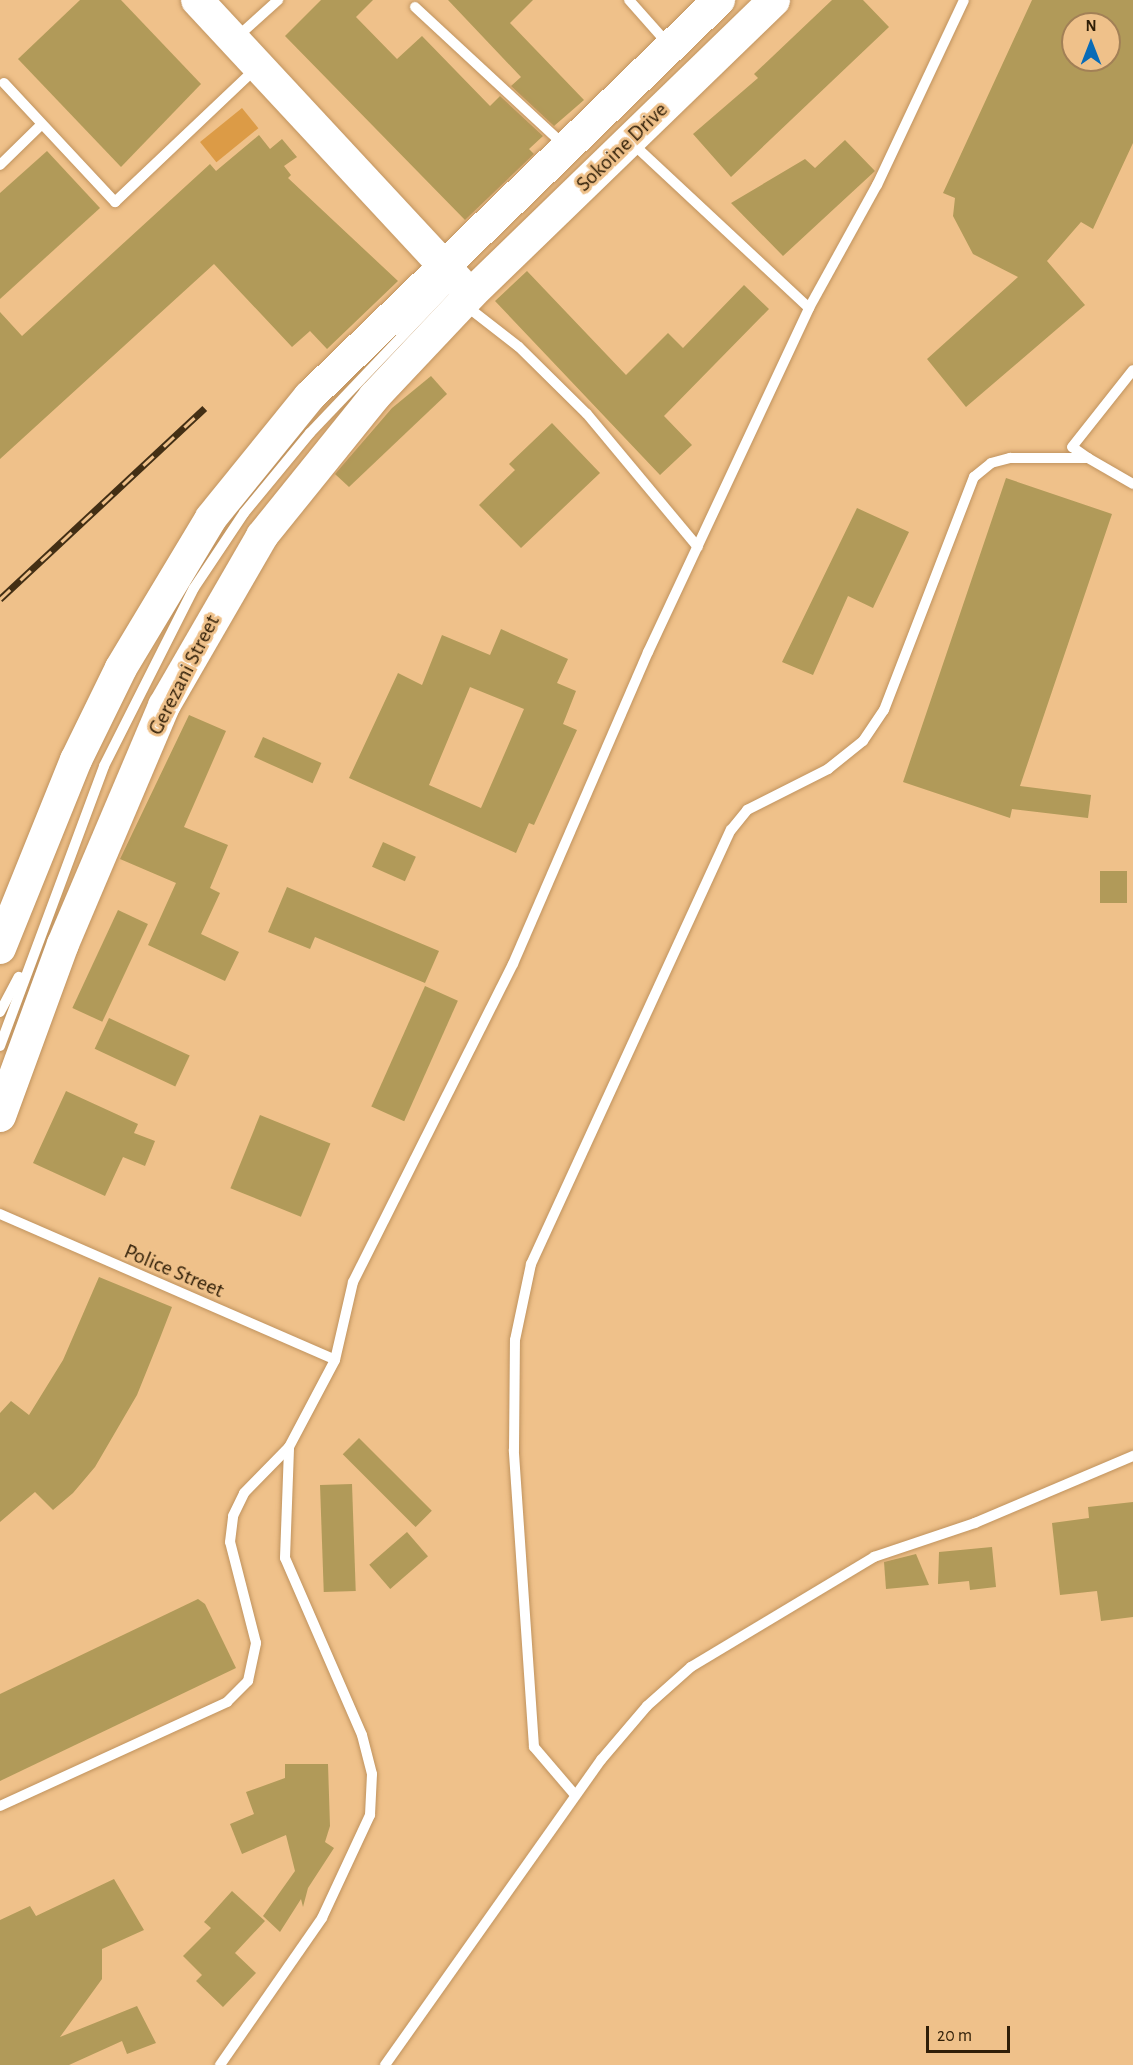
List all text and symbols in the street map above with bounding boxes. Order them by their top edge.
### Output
north arrow [1061,12,1121,72]
text: N [1085,18,1097,34]
street label: Sokoine Drive [571,97,673,197]
street label: Gerezani Street [142,611,226,739]
street label: Police Street [120,1238,228,1304]
scale bar [929,2014,1013,2052]
text: 20 m [937,2027,972,2045]

